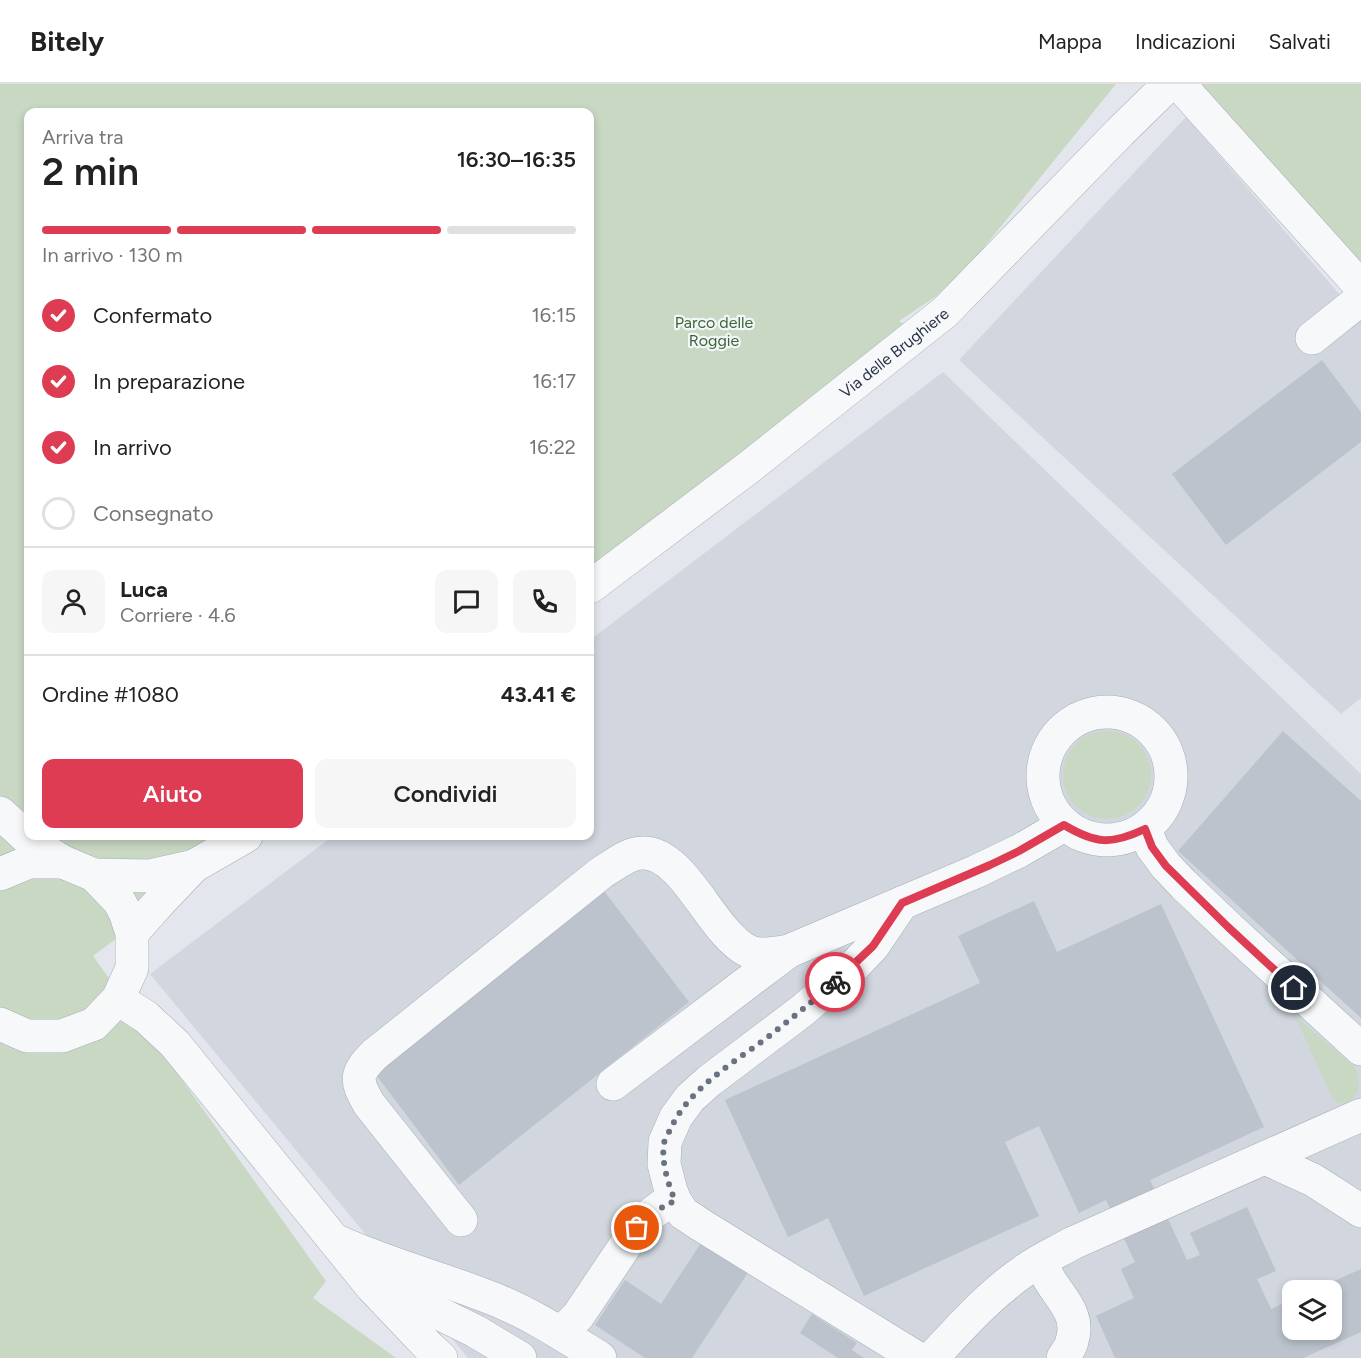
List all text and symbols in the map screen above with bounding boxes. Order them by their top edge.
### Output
text: Bitely [30,24,104,58]
text: Mappa [1038,29,1102,54]
text: Indicazioni [1135,29,1236,54]
text: Salvati [1269,29,1331,54]
text: Arriva tra [42,125,124,149]
text: 16:30–16:35 [457,146,576,173]
text: 2 min [42,148,139,195]
text: In arrivo · 130 m [42,243,183,267]
icon: check [42,299,75,332]
text: Confermato [93,302,212,329]
text: 16:15 [532,303,576,327]
street label: Via delle Brughiere [836,303,953,401]
park label: Parco delle Roggie [675,313,753,350]
icon: check [42,365,75,398]
text: In preparazione [93,368,245,395]
text: 16:17 [532,369,576,393]
icon: check [42,431,75,464]
text: In arrivo [93,434,172,461]
text: 16:22 [529,435,576,459]
text: Consegnato [93,500,214,527]
button: person [42,570,105,633]
button: chat [435,570,498,633]
button: phone [513,570,576,633]
text: Luca [120,576,168,603]
text: Corriere · 4.6 [120,603,236,627]
text: Ordine #1080 [42,681,179,708]
text: 43.41 € [501,681,576,708]
button: Aiuto [42,759,303,828]
button: Condividi [315,759,576,828]
courier [805,952,865,1012]
pin [1268,962,1319,1013]
icon: bike [819,966,852,999]
icon: home [1277,971,1310,1004]
pin [611,1202,662,1253]
icon: bag [620,1211,653,1244]
map controls [1282,1280,1342,1340]
button: layers [1282,1280,1342,1340]

